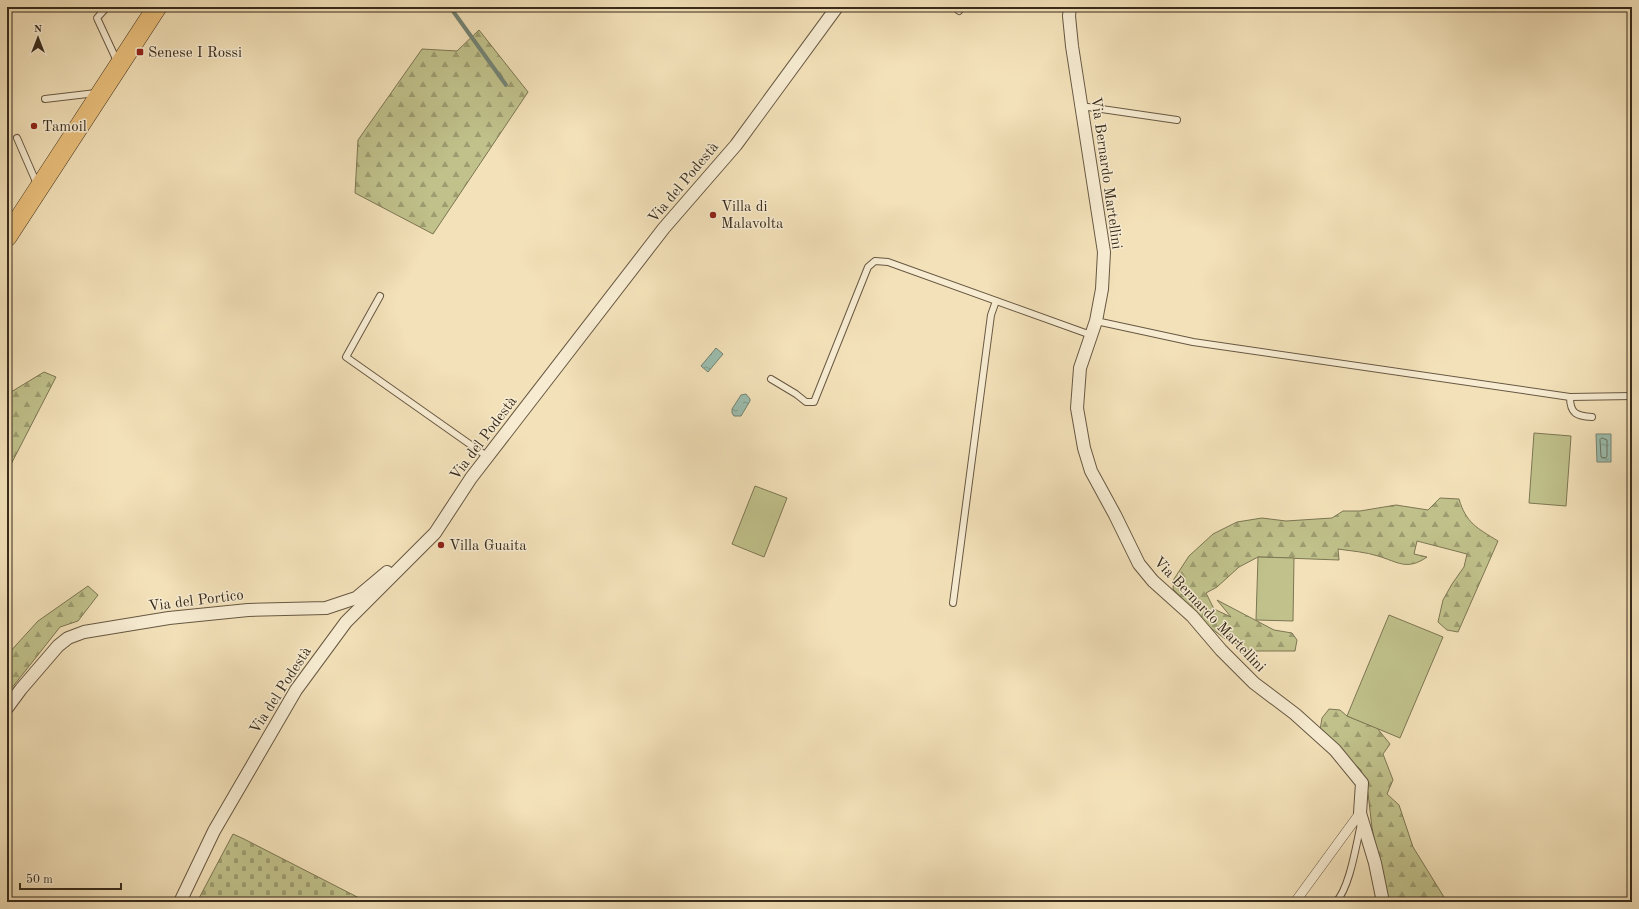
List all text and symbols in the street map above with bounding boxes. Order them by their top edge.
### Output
north arrow [18,18,58,58]
text: N [34,24,43,35]
place label: Senese I Rossi [148,46,242,61]
marker: Senese I Rossi [135,47,145,57]
street label: Via Bernardo Martellini [1087,96,1124,250]
place label: Tamoil [42,120,87,135]
marker: Tamoil [29,121,39,131]
street label: Via del Podestà [646,139,723,226]
place label: Villa di Malavolta [721,200,784,232]
marker: Villa di Malavolta [708,210,718,220]
street label: Via del Podestà [448,394,521,483]
place label: Villa Guaita [449,539,527,554]
marker: Villa Guaita [436,540,446,550]
street label: Via Bernardo Martellini [1150,555,1268,676]
street label: Via del Portico [148,588,245,615]
street label: Via del Podestà [248,644,315,737]
scale bar [20,865,121,891]
text: 50 m [26,873,53,886]

